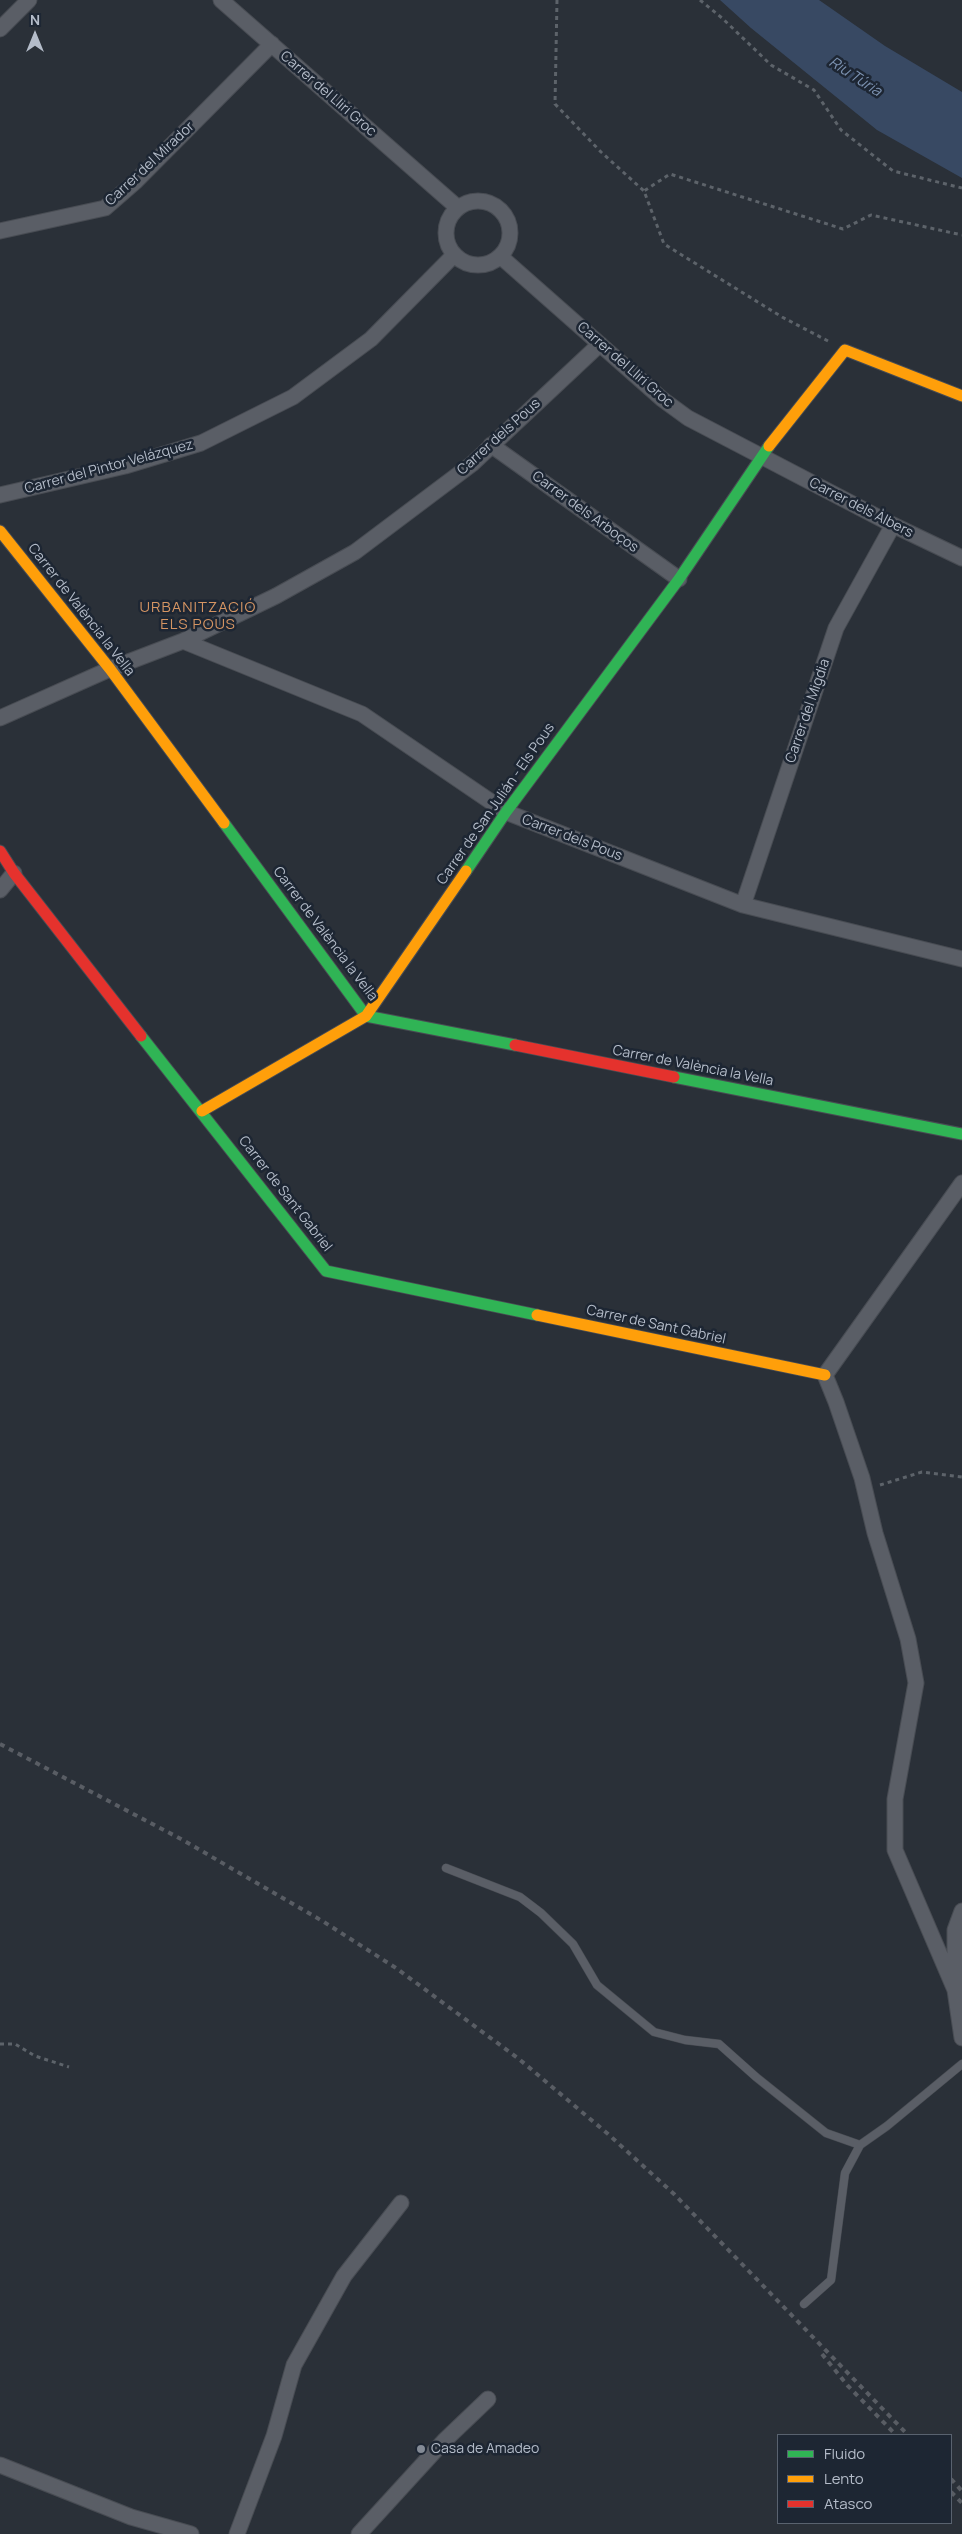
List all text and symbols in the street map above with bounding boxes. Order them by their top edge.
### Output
north arrow [10,10,60,60]
text: N [30,10,40,29]
street label: Carrer del Lliri Groc [276,48,380,140]
water label: Riu Túria [825,53,885,101]
street label: Carrer del Mirador [102,118,198,210]
street label: Carrer del Lliri Groc [573,319,677,411]
street label: Carrer dels Pous [454,395,544,479]
street label: Carrer del Pintor Velázquez [23,436,195,498]
street label: Carrer dels Arboços [529,468,641,556]
street label: Carrer dels Àlbers [806,475,916,541]
street label: Carrer de València la Vella [24,540,138,680]
district label: URBANITZACIÓ ELS POUS [138,599,258,634]
street label: Carrer del Migdia [782,657,834,765]
street label: Carrer de San Julián - Els Pous [434,720,558,888]
street label: Carrer dels Pous [519,811,625,865]
street label: Carrer de València la Vella [269,864,381,1004]
street label: Carrer de València la Vella [611,1042,775,1090]
street label: Carrer de Sant Gabriel [235,1133,335,1255]
street label: Carrer de Sant Gabriel [585,1302,727,1348]
legend [777,2434,952,2524]
place label: Casa de Amadeo [431,2441,539,2457]
marker: Casa de Amadeo [415,2443,427,2455]
text: Fluido [824,2443,865,2464]
text: Lento [824,2468,864,2489]
text: Atasco [824,2493,872,2514]

